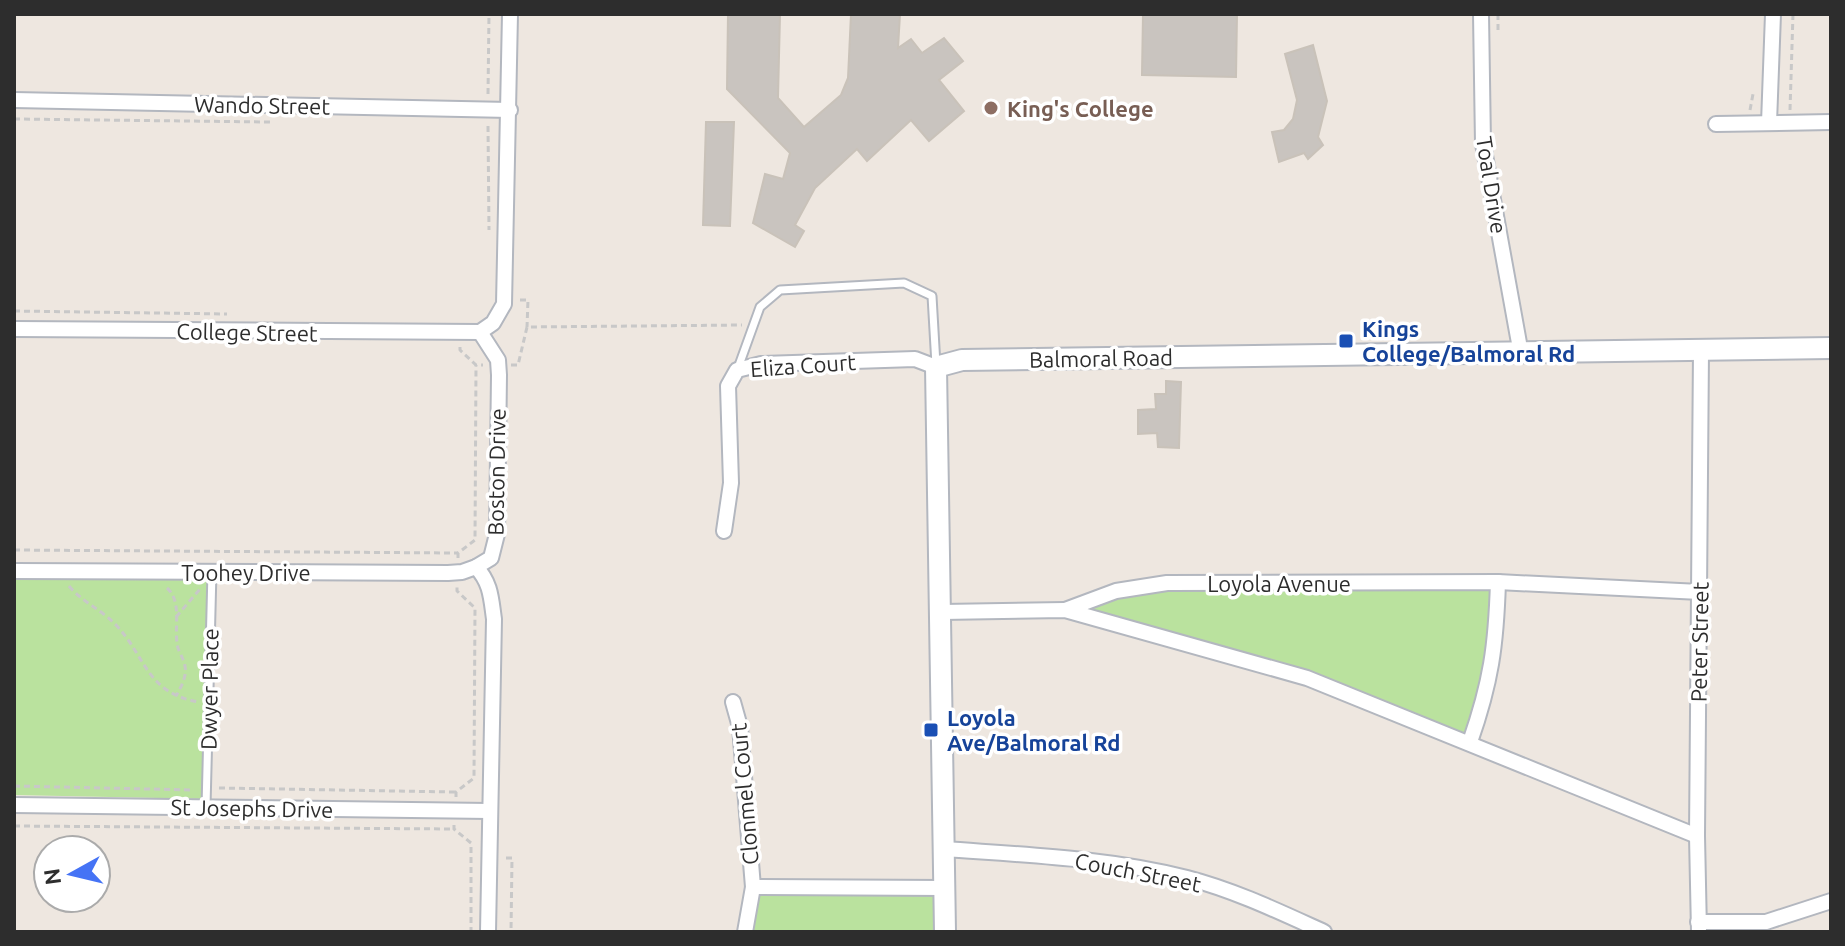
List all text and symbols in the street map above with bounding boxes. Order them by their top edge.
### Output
street label: Wando Street [194,91,331,119]
place label: King's College [1007,96,1154,121]
marker: King's College [982,99,1000,117]
street label: Toal Drive [1472,135,1512,235]
place label: Kings College/Balmoral Rd [1362,316,1575,366]
street label: College Street [176,318,318,346]
marker: Kings College/Balmoral Rd [1337,332,1355,350]
street label: Balmoral Road [1029,344,1173,372]
street label: Eliza Court [749,349,857,381]
street label: Boston Drive [482,408,510,536]
street label: Toohey Drive [181,560,311,585]
street label: Loyola Avenue [1207,571,1351,596]
street label: Peter Street [1685,581,1713,702]
street label: Dwyer Place [195,628,223,750]
place label: Loyola Ave/Balmoral Rd [947,705,1121,755]
marker: Loyola Ave/Balmoral Rd [922,721,940,739]
street label: Clonmel Court [725,722,763,866]
street label: St Josephs Drive [170,794,334,822]
north arrow [32,834,112,914]
street label: Couch Street [1073,848,1204,897]
text: N [38,867,65,887]

